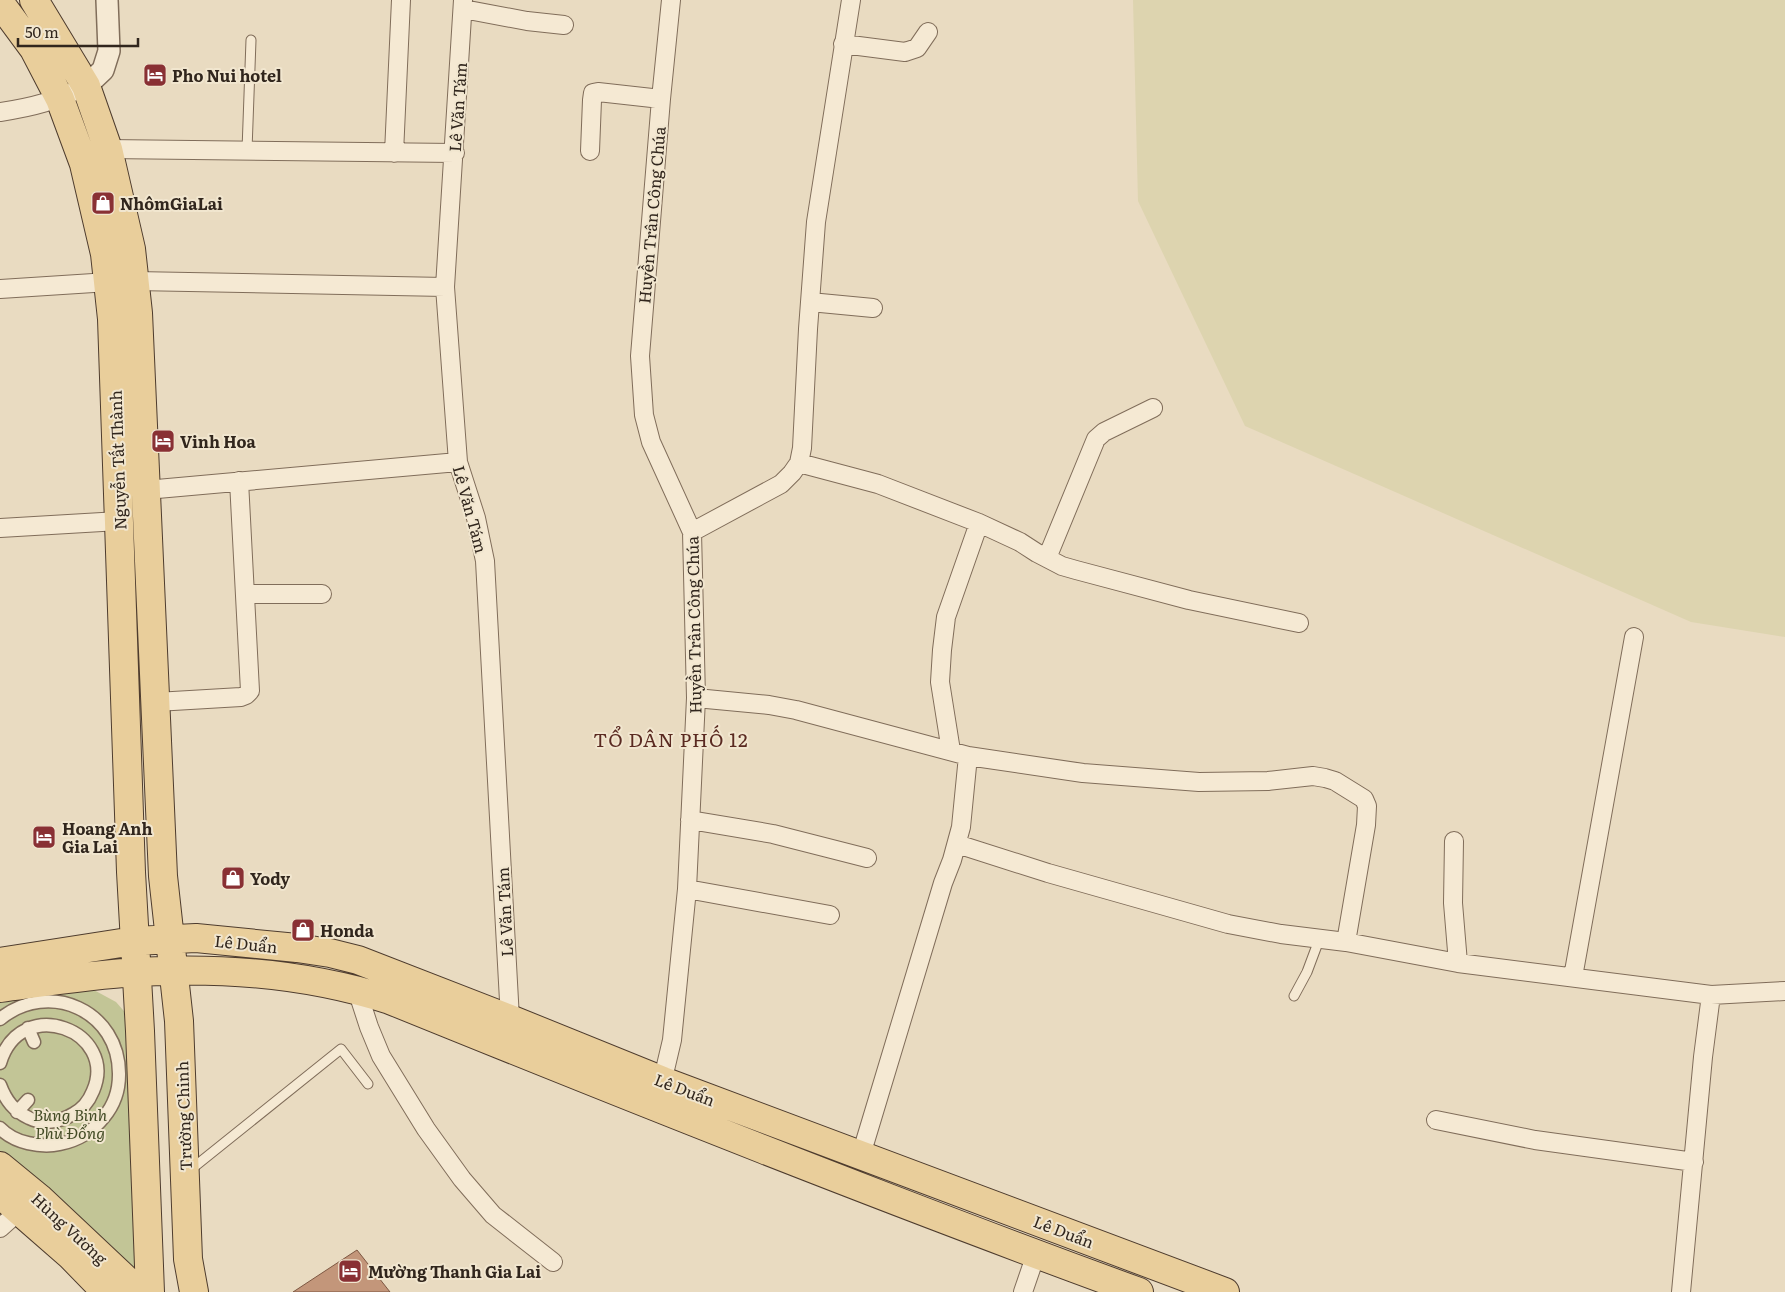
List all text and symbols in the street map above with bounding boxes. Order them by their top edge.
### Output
scale bar [18,15,138,47]
text: 50 m [25,20,59,43]
street label: Lê Văn Tám [442,61,472,153]
hotel icon: Pho Nui hotel [142,62,168,88]
place label: Pho Nui hotel [172,63,282,87]
street label: Huyền Trân Công Chúa [631,125,671,305]
shop icon: NhômGiaLai [90,190,116,216]
place label: NhômGiaLai [120,191,223,215]
street label: Nguyễn Tất Thành [103,389,131,530]
hotel icon: Vinh Hoa [150,428,176,454]
place label: Vinh Hoa [180,429,257,453]
street label: Lê Văn Tám [448,463,494,556]
street label: Huyền Trân Công Chúa [679,536,707,714]
district label: TỔ DÂN PHỐ 12 [593,725,749,753]
place label: Hoang Anh Gia Lai [62,816,152,858]
hotel icon: Hoang Anh Gia Lai [31,824,57,850]
shop icon: Yody [220,865,246,891]
place label: Yody [250,866,290,890]
street label: Lê Văn Tám [490,866,518,957]
shop icon: Honda [290,917,316,943]
place label: Honda [320,918,375,942]
street label: Lê Duẩn [213,928,279,958]
street label: Trường Chinh [169,1060,197,1171]
street label: Lê Duẩn [651,1066,719,1112]
park label: Bùng Binh Phù Đổng [33,1102,108,1144]
street label: Hùng Vương [27,1186,113,1270]
street label: Lê Duẩn [1030,1208,1098,1254]
hotel icon: Mường Thanh Gia Lai [337,1258,363,1284]
place label: Mường Thanh Gia Lai [368,1259,541,1283]

